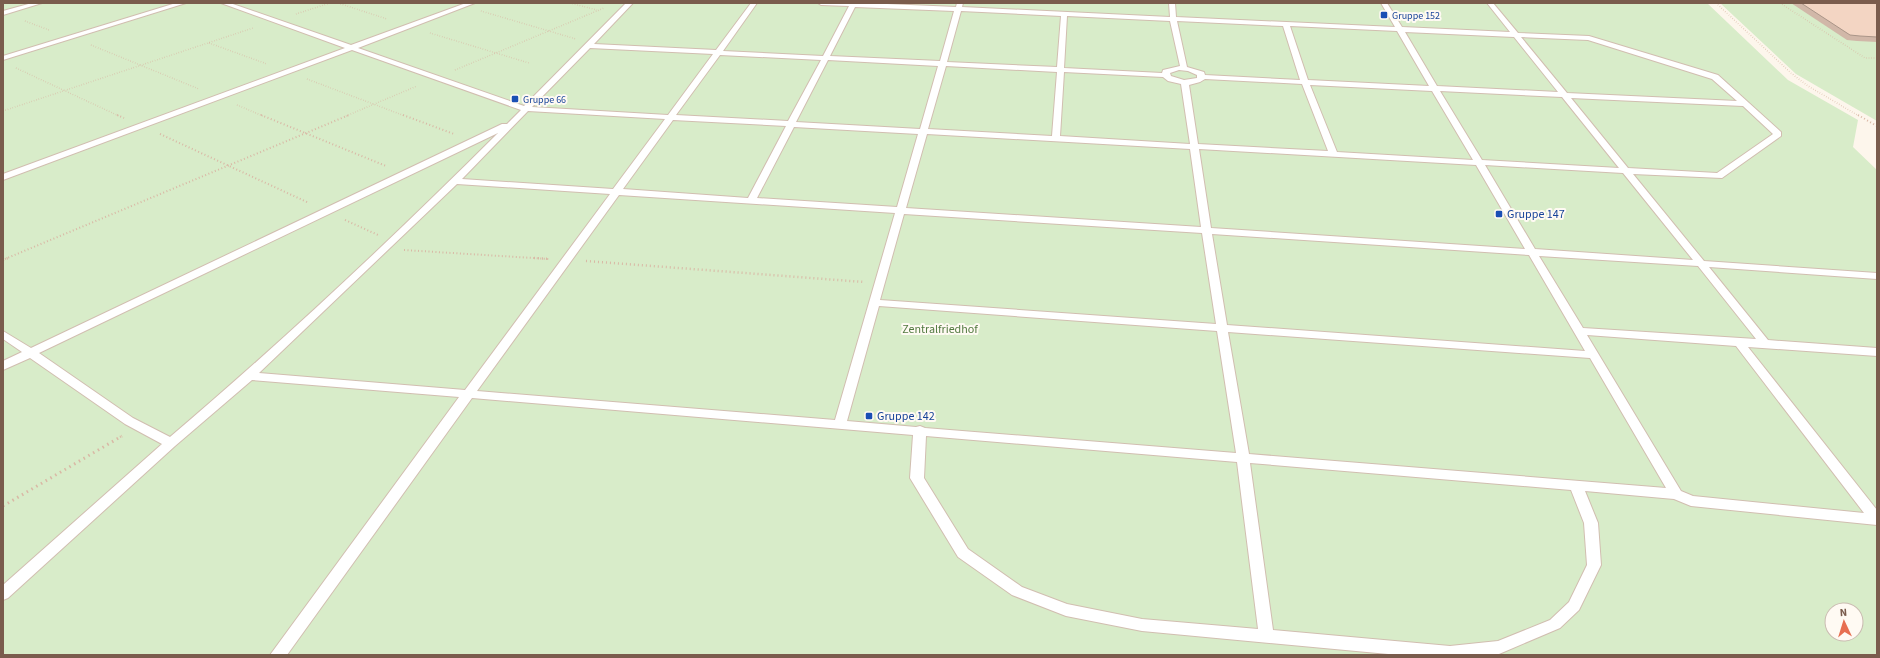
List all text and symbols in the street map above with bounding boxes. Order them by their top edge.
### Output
place label: Gruppe 152 [1392,9,1440,23]
marker: Gruppe 152 [1379,10,1389,20]
place label: Gruppe 66 [523,93,566,107]
marker: Gruppe 66 [510,94,520,104]
place label: Gruppe 147 [1507,206,1565,223]
marker: Gruppe 147 [1494,209,1504,219]
park label: Zentralfriedhof [902,321,978,338]
place label: Gruppe 142 [877,408,935,425]
marker: Gruppe 142 [864,411,874,421]
north arrow [1824,602,1864,642]
text: N [1839,605,1848,620]

